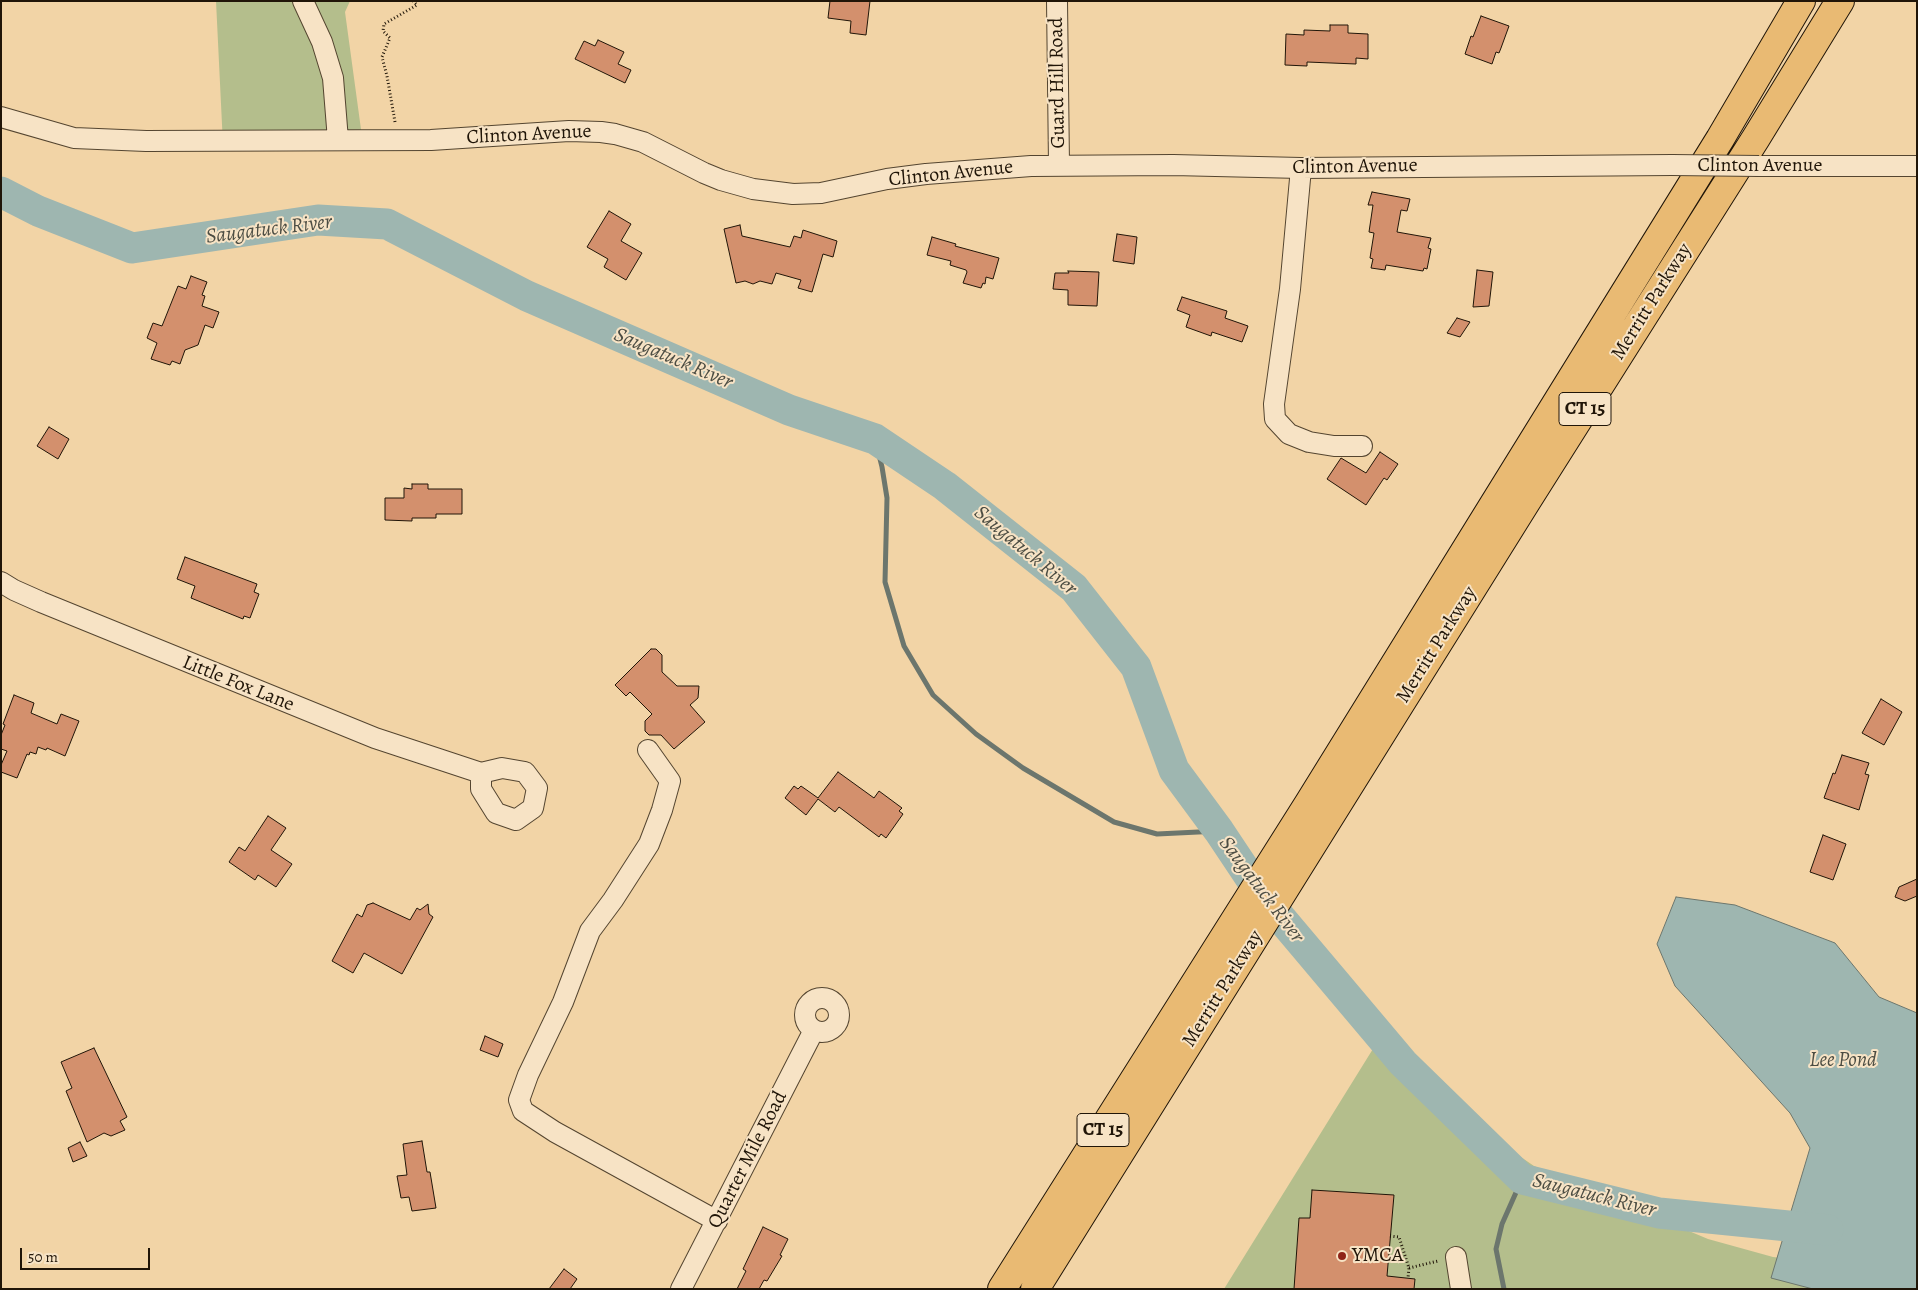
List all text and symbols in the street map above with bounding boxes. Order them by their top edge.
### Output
street label: Guard Hill Road [1045,17,1071,149]
street label: Clinton Avenue [466,120,592,150]
street label: Clinton Avenue [1292,154,1418,180]
street label: Clinton Avenue [1697,154,1823,178]
street label: Clinton Avenue [888,156,1014,192]
water label: Saugatuck River [205,210,333,250]
street label: Merritt Parkway [1607,239,1697,365]
water label: Saugatuck River [610,323,736,395]
road number: CT 15 [1559,392,1611,426]
water label: Saugatuck River [968,501,1082,601]
street label: Merritt Parkway [1392,582,1482,708]
street label: Little Fox Lane [179,651,297,717]
water label: Saugatuck River [1213,832,1309,948]
street label: Merritt Parkway [1178,926,1268,1052]
water label: Lee Pond [1809,1048,1877,1074]
street label: Quarter Mile Road [703,1087,793,1233]
road number: CT 15 [1077,1114,1129,1146]
water label: Saugatuck River [1530,1168,1658,1224]
scale bar [22,1238,152,1270]
place label: YMCA [1352,1244,1403,1268]
text: 50 m [28,1247,58,1267]
marker: YMCA [1336,1250,1348,1262]

